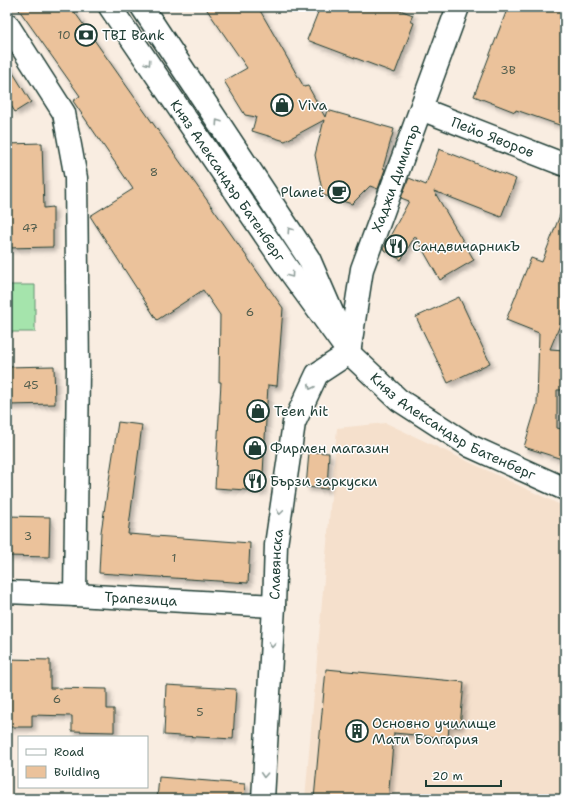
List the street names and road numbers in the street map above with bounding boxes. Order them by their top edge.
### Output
street label: Княз Александър Батенберг [167,96,290,266]
street label: Пейо Яворов [449,113,537,161]
street label: Хаджи Димитър [367,122,423,234]
street label: Княз Александър Батенберг [366,369,539,484]
street label: Славянска [265,527,287,600]
street label: Трапезица [104,588,178,610]

